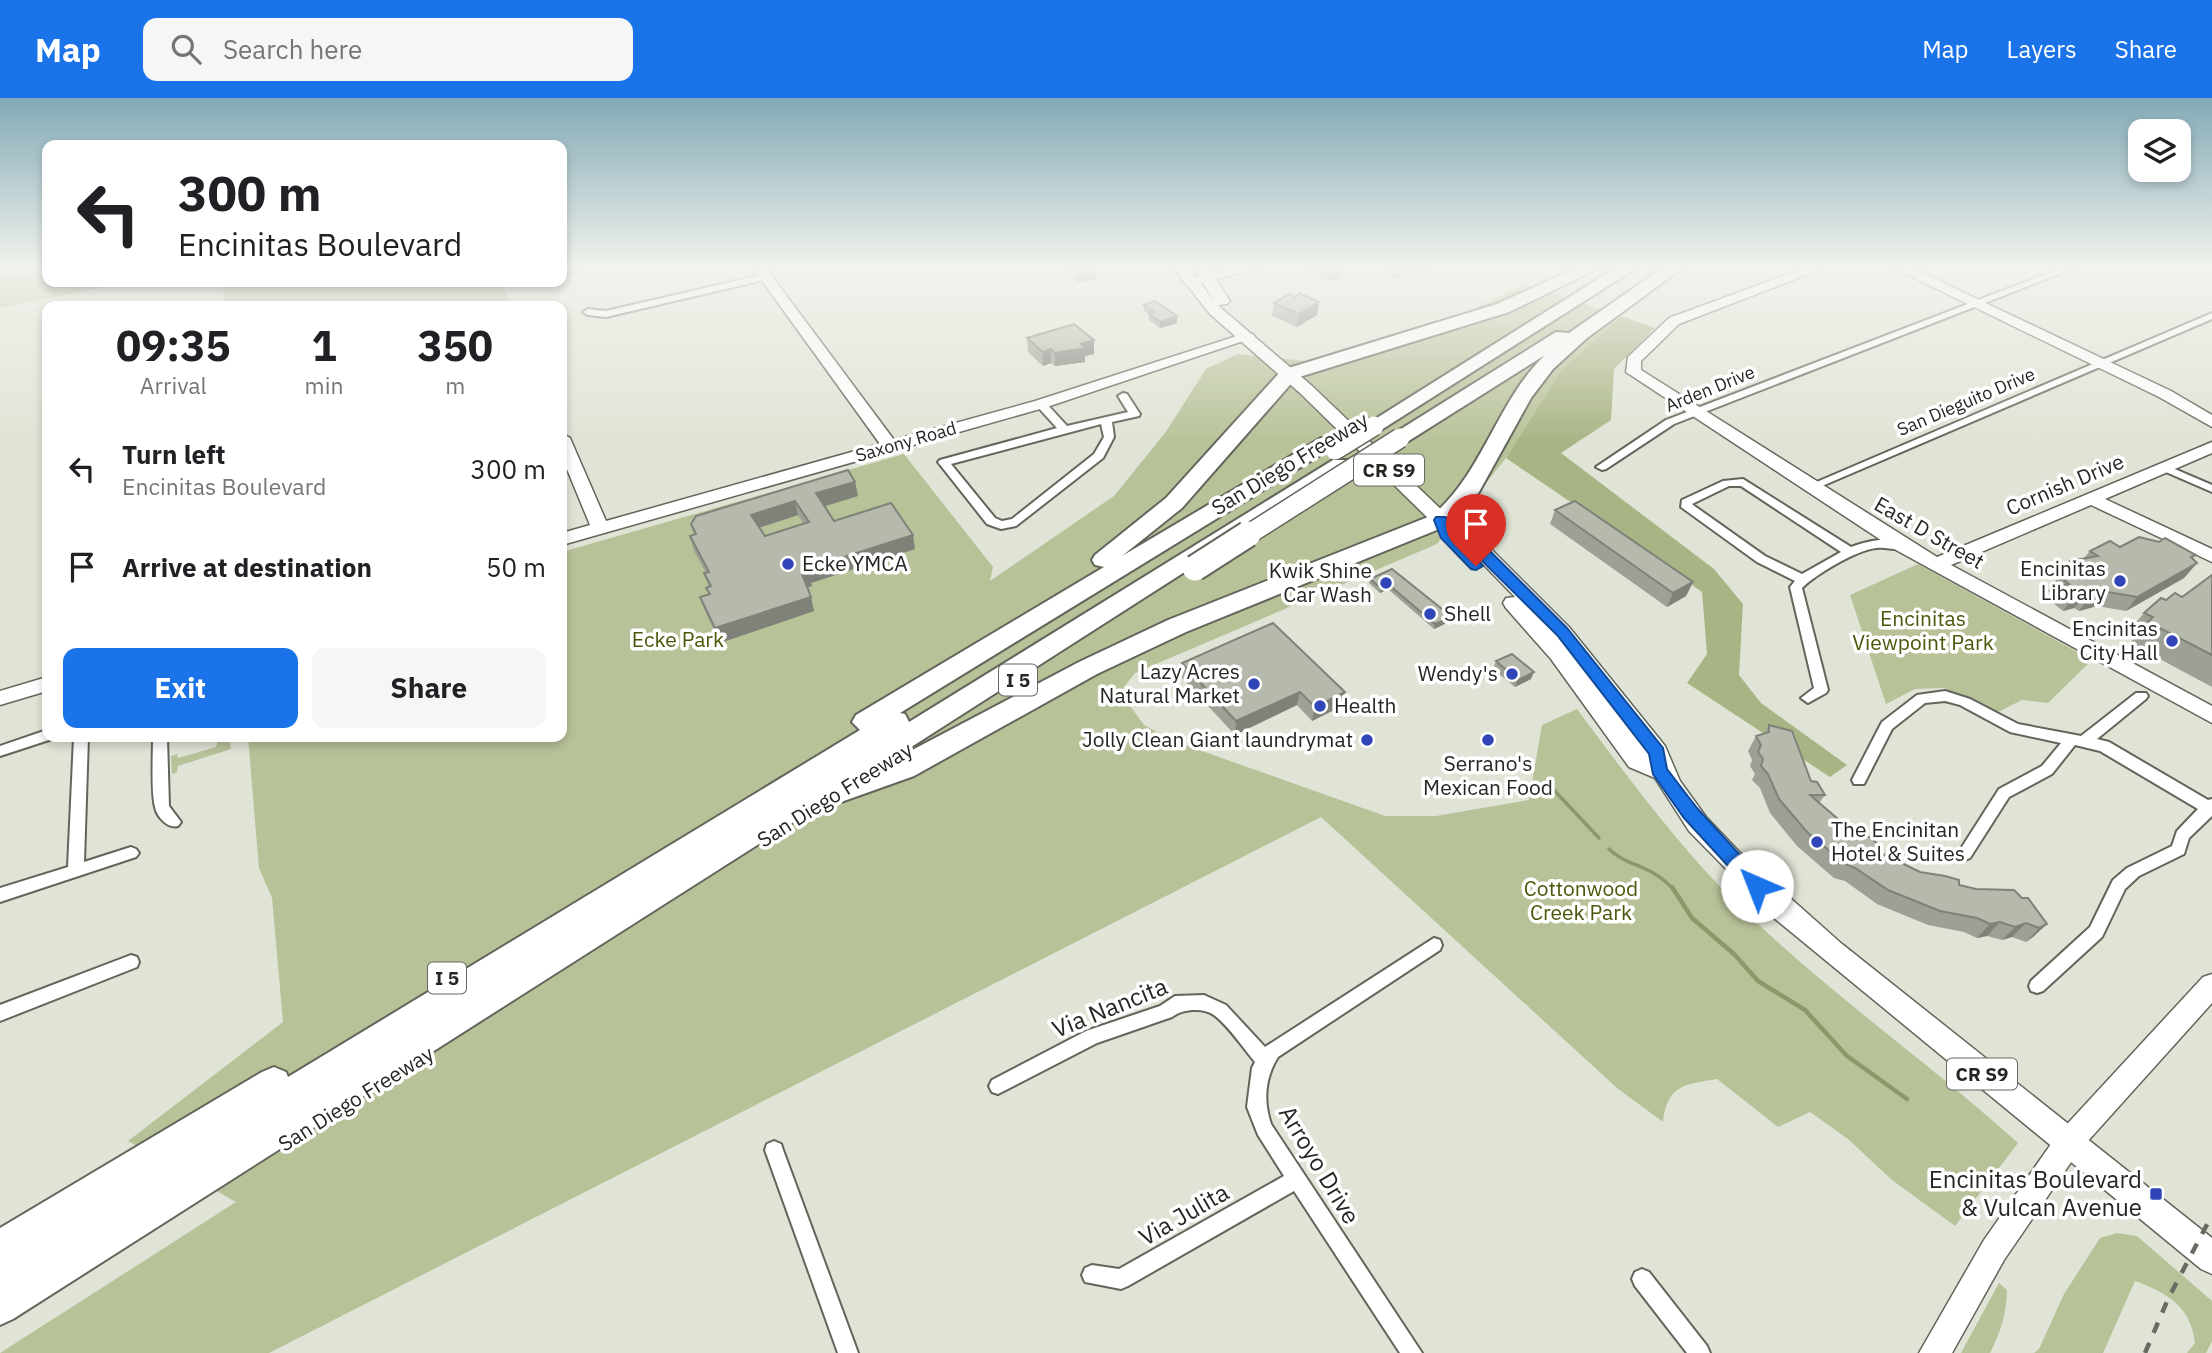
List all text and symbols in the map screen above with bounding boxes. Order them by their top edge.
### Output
search box [143,18,633,81]
text: Map [35,28,101,71]
icon: search [167,30,205,68]
text: Search here [223,32,362,66]
text: Map [1922,33,1969,65]
text: Layers [2007,33,2077,65]
text: Share [2115,33,2177,65]
map controls [2128,119,2191,182]
button: layers [2128,119,2191,182]
text: 300 m [178,161,322,224]
icon: left [63,168,154,259]
text: Encinitas Boulevard [178,223,462,265]
text: 09:35 [116,318,231,373]
text: 1 [311,318,337,373]
text: 350 [417,318,493,373]
street label: Arden Drive [1662,360,1758,417]
street label: San Dieguito Drive [1893,362,2038,441]
text: Arrival [140,370,207,400]
text: min [305,370,343,400]
text: m [445,370,465,400]
street label: San Diego Freeway [1206,405,1374,521]
street label: Saxony Road [853,416,959,467]
text: Turn left [122,437,225,471]
street label: Cornish Drive [2001,447,2128,521]
icon: left [63,450,101,488]
text: 300 m [470,452,546,486]
road number: CR S9 [1354,454,1424,486]
text: Encinitas Boulevard [122,471,326,501]
street label: East D Street [1869,489,1990,575]
pin [1446,494,1506,566]
icon: arrive [1457,505,1495,543]
icon: arrive [63,548,101,586]
place label: Ecke YMCA [802,549,908,577]
text: Arrive at destination [122,550,372,584]
text: 50 m [486,550,546,584]
place label: Encinitas Library [2020,554,2107,606]
marker: Ecke YMCA [780,556,796,572]
place label: Kwik Shine Car Wash [1269,556,1372,608]
marker: Encinitas Library [2112,573,2128,589]
marker: Kwik Shine Car Wash [1378,575,1394,591]
place label: Shell [1444,599,1491,627]
park label: Encinitas Viewpoint Park [1852,604,1994,656]
marker: Shell [1422,606,1438,622]
place label: Encinitas City Hall [2072,614,2158,666]
park label: Ecke Park [632,625,724,653]
marker: Encinitas City Hall [2164,633,2180,649]
button: Exit [63,648,298,728]
button: Share [312,648,546,728]
place label: Lazy Acres Natural Market [1100,657,1240,709]
place label: Wendy's [1418,659,1498,687]
road number: I 5 [999,664,1037,695]
marker: Wendy's [1504,666,1520,682]
marker: Lazy Acres Natural Market [1246,676,1262,692]
place label: Health [1334,691,1397,719]
marker: Health [1312,698,1328,714]
place label: Jolly Clean Giant laundrymat [1082,725,1353,753]
marker: Jolly Clean Giant laundrymat [1359,732,1375,748]
marker: Serrano's Mexican Food [1480,732,1496,748]
street label: San Diego Freeway [751,735,918,853]
place label: Serrano's Mexican Food [1423,749,1553,801]
place label: The Encinitan Hotel & Suites [1831,815,1965,867]
marker: The Encinitan Hotel & Suites [1809,834,1825,850]
position arrow [1720,849,1794,923]
park label: Cottonwood Creek Park [1524,874,1638,926]
road number: I 5 [428,962,466,993]
street label: Via Nancita [1047,969,1172,1045]
street label: San Diego Freeway [272,1039,439,1157]
road number: CR S9 [1947,1058,2017,1090]
street label: Arroyo Drive [1272,1099,1368,1230]
place label: Encinitas Boulevard & Vulcan Avenue [1929,1163,2142,1223]
street label: Via Julita [1133,1176,1234,1253]
marker: Encinitas Boulevard & Vulcan Avenue [2148,1186,2164,1202]

